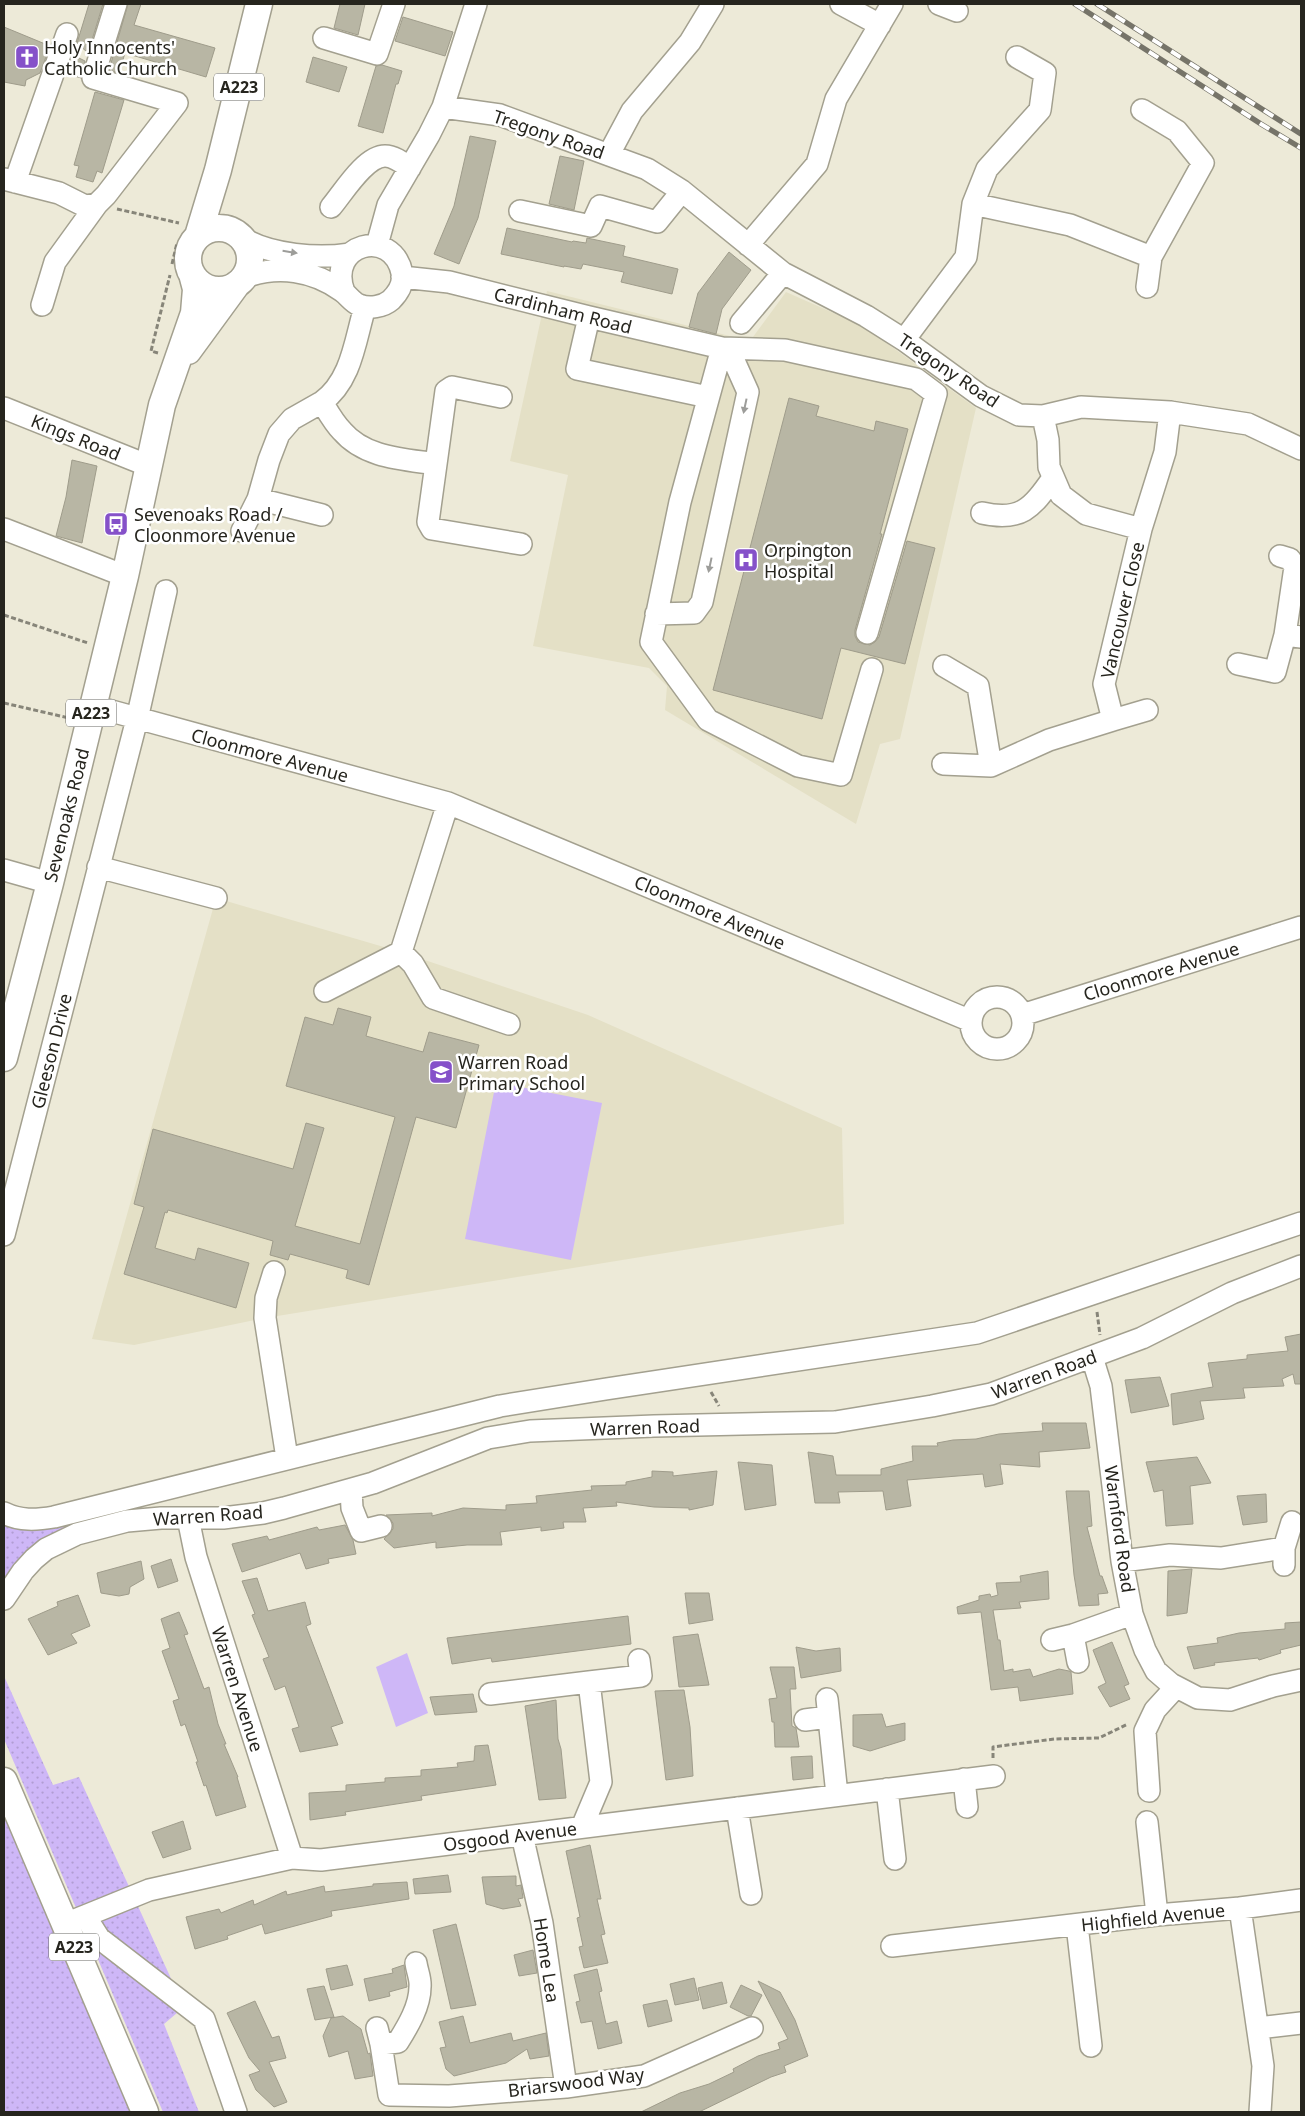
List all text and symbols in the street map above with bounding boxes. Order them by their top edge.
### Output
place label: Holy Innocents' Catholic Church [44,35,177,80]
church icon: Holy Innocents' Catholic Church [14,44,40,70]
road number: A223 [214,74,264,100]
street label: Tregony Road [490,104,608,164]
one-way arrow [282,249,298,257]
street label: Cardinham Road [492,281,634,339]
street label: Tregony Road [894,327,1004,413]
one-way arrow [741,399,749,414]
street label: Kings Road [28,408,124,466]
place label: Sevenoaks Road / Cloonmore Avenue [134,502,296,547]
bus stop icon: Sevenoaks Road / Cloonmore Avenue [103,511,129,537]
place label: Orpington Hospital [764,538,852,583]
street label: Vancouver Close [1095,539,1149,681]
hospital icon: Orpington Hospital [733,547,759,573]
one-way arrow [706,557,714,573]
road number: A223 [66,700,116,726]
street label: Cloonmore Avenue [189,722,351,788]
street label: Sevenoaks Road [38,746,94,884]
street label: Cloonmore Avenue [631,869,789,955]
street label: Cloonmore Avenue [1080,936,1242,1006]
street label: Gleeson Drive [25,991,77,1111]
place label: Warren Road Primary School [458,1050,585,1095]
school or university icon: Warren Road Primary School [428,1059,454,1085]
street label: Warren Road [988,1344,1100,1404]
street label: Warren Road [590,1413,700,1441]
street label: Warnford Road [1099,1464,1141,1594]
street label: Warren Road [152,1499,264,1531]
street label: Warren Avenue [206,1623,270,1755]
street label: Osgood Avenue [442,1816,578,1856]
street label: Highfield Avenue [1080,1897,1226,1937]
street label: Home Lea [528,1916,566,2004]
road number: A223 [49,1934,99,1960]
street label: Briarswood Way [506,2062,646,2102]

